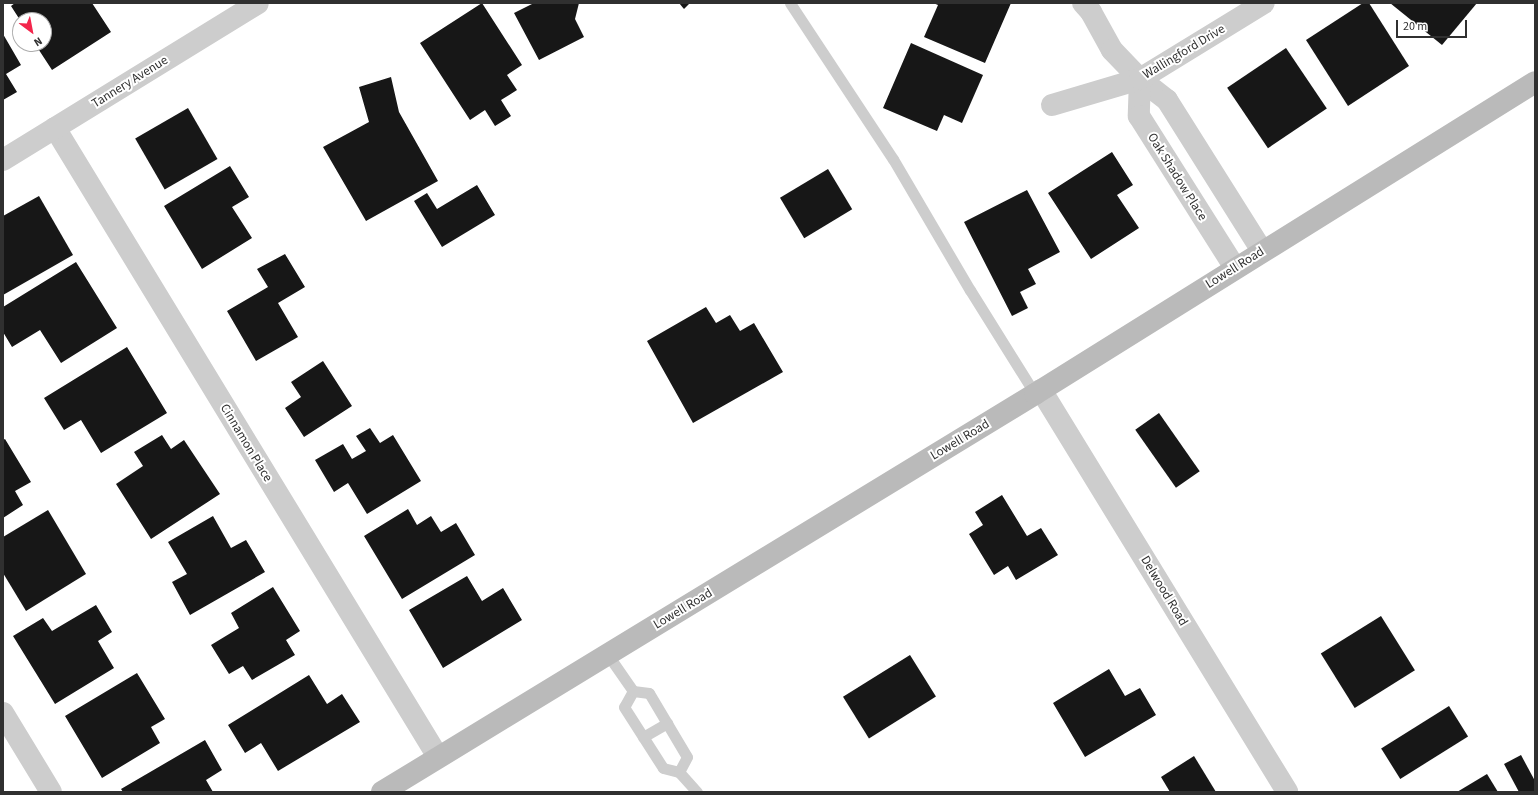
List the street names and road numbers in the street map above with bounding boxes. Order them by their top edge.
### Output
street label: Wallingford Drive [1140,21,1228,83]
street label: Tannery Avenue [89,52,171,112]
street label: Oak Shadow Place [1144,130,1210,224]
street label: Lowell Road [1203,244,1267,292]
street label: Cinnamon Place [217,401,275,485]
street label: Lowell Road [928,416,992,464]
street label: Delwood Road [1137,553,1191,629]
street label: Lowell Road [651,585,715,633]

